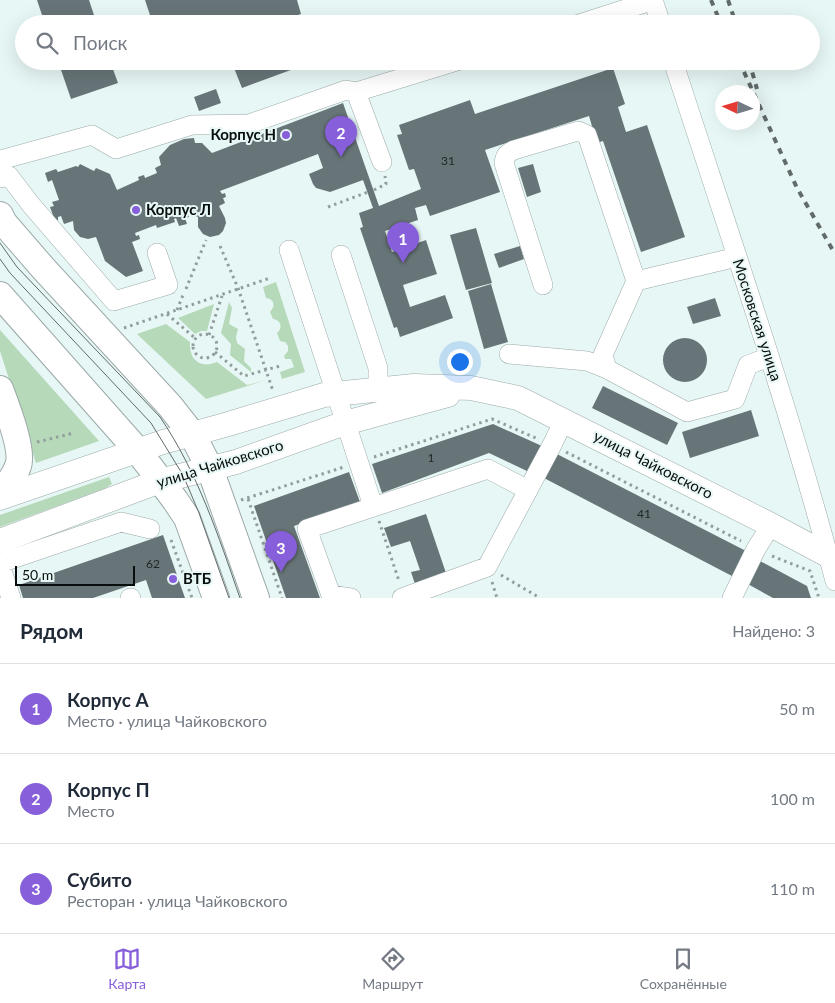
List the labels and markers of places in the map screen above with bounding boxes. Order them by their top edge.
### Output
pin: 2 [325,116,357,157]
place label: Корпус Н [210,125,276,143]
marker: Корпус Н [280,129,292,141]
place label: Корпус Л [146,200,211,218]
marker: Корпус Л [130,204,142,216]
pin: 1 [387,222,419,263]
pin: 3 [265,531,297,572]
place label: ВТБ [183,569,211,587]
marker: ВТБ [167,573,179,585]

